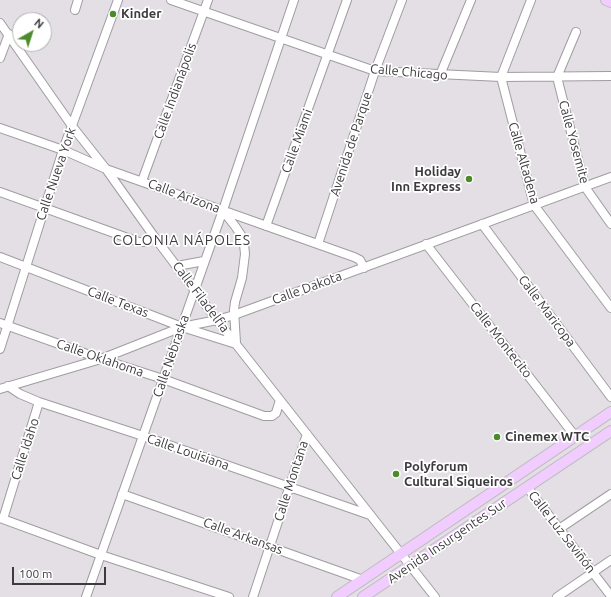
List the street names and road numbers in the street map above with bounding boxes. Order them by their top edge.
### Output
street label: Calle Indianápolis [150,41,200,141]
street label: Calle Chicago [369,61,449,83]
street label: Avenida de Parque [327,90,375,198]
street label: Calle Yosemite [555,99,593,185]
street label: Calle Miami [278,107,316,175]
street label: Calle Altadena [505,120,543,206]
street label: Calle Nueva York [33,125,79,223]
street label: Calle Arizona [146,176,222,216]
street label: Calle Filadelfia [169,258,233,336]
street label: Calle Dakota [270,268,344,308]
street label: Calle Maricopa [515,272,579,350]
street label: Calle Texas [85,283,151,321]
street label: Calle Montecito [467,299,535,381]
street label: Calle Nebraska [150,313,192,399]
street label: Calle Oklahoma [54,336,146,380]
street label: Calle Idaho [8,416,42,482]
street label: Calle Louisiana [145,431,231,473]
street label: Calle Montana [271,439,311,523]
street label: Calle Luz Saviñón [525,488,599,576]
street label: Avenida Insurgentes Sur [384,495,510,587]
street label: Calle Arkansas [201,514,285,558]

